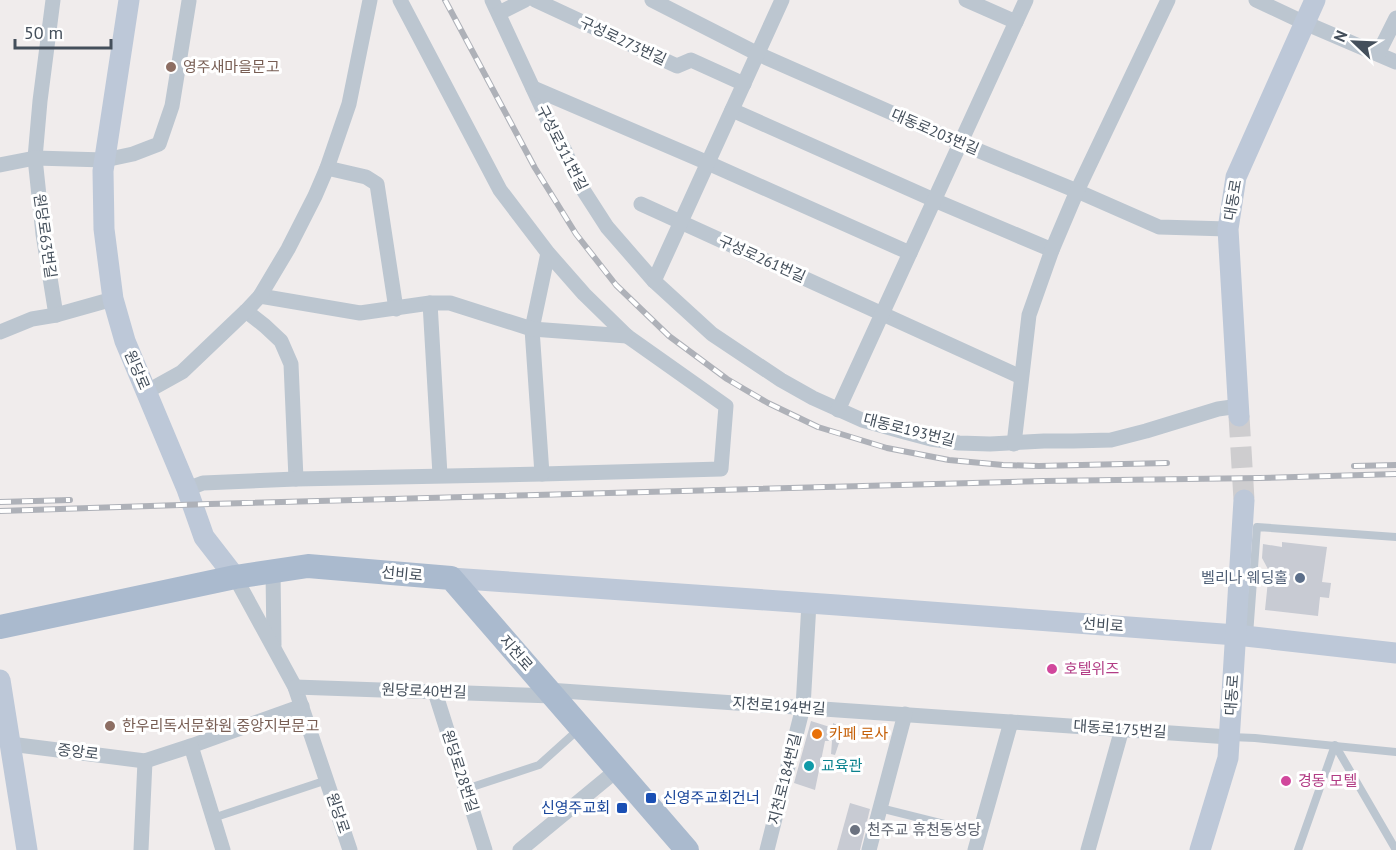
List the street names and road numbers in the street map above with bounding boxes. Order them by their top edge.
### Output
street label: 구성로273번길 [577,12,670,69]
street label: 구성로311번길 [533,102,592,194]
street label: 대동로203번길 [888,105,982,159]
street label: 대동로 [1220,178,1245,222]
street label: 원당로63번길 [30,192,61,280]
street label: 구성로261번길 [716,231,809,286]
street label: 원당로 [121,347,154,393]
street label: 대동로193번길 [861,409,957,450]
street label: 선비로 [381,562,423,585]
street label: 선비로 [1082,614,1124,635]
street label: 지천로 [496,631,537,675]
street label: 대동로 [1221,674,1242,716]
street label: 원당로40번길 [381,680,467,701]
street label: 지천로194번길 [732,693,826,718]
street label: 대동로175번길 [1073,716,1167,741]
street label: 원당로28번길 [438,727,483,814]
street label: 지천로184번길 [764,731,805,827]
street label: 중앙로 [56,740,100,763]
street label: 원당로 [323,790,354,836]

